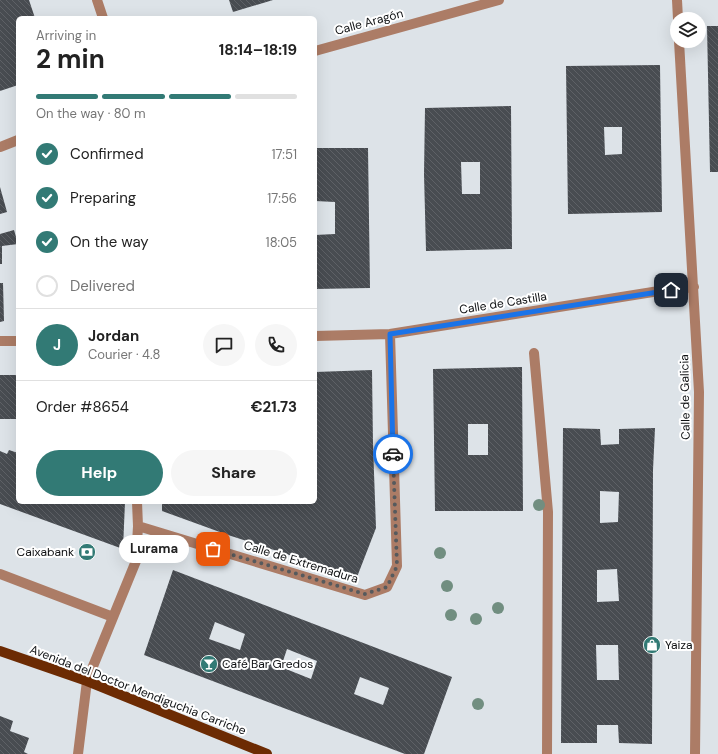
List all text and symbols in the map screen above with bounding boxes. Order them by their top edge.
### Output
street label: Calle Aragón [333,5,405,39]
map controls [670,12,706,48]
button: layers [670,12,706,48]
text: Arriving in [36,27,96,44]
text: 18:14–18:19 [219,40,297,60]
text: 2 min [36,42,105,76]
text: On the way · 80 m [36,105,146,122]
icon: check [36,143,58,165]
text: Confirmed [70,144,144,164]
text: 17:51 [271,146,297,163]
icon: check [36,187,58,209]
text: Preparing [70,188,136,208]
text: 17:56 [267,190,297,207]
icon: check [36,231,58,253]
text: On the way [70,232,149,252]
text: 18:05 [266,234,297,251]
pin [654,273,688,307]
text: Delivered [70,276,135,296]
icon: home [660,279,682,301]
street label: Calle de Castilla [458,288,548,318]
button: chat [203,324,245,366]
button: phone [255,324,297,366]
text: Jordan [88,326,139,346]
text: J [53,335,61,355]
text: Courier · 4.8 [88,346,160,363]
street label: Calle de Galicia [676,354,694,440]
text: Order #8654 [36,397,129,417]
text: €21.73 [251,397,297,417]
courier [373,434,413,474]
icon: car [382,443,404,465]
button: Help [36,450,163,496]
button: Share [171,450,297,496]
pin [196,532,230,566]
callout: Lurama [119,535,189,563]
street label: Calle de Extremadura [242,537,360,587]
icon: bag [202,538,224,560]
text: Lurama [130,540,178,557]
bank icon: Caixabank [77,542,97,562]
place label: Caixabank [17,544,74,560]
shop icon: Yaiza [642,635,662,655]
place label: Yaiza [665,637,693,653]
street label: Avenida del Doctor Mendiguchia Carriche [28,641,249,739]
bar icon: Café Bar Gredos [199,654,219,674]
place label: Café Bar Gredos [222,656,313,672]

